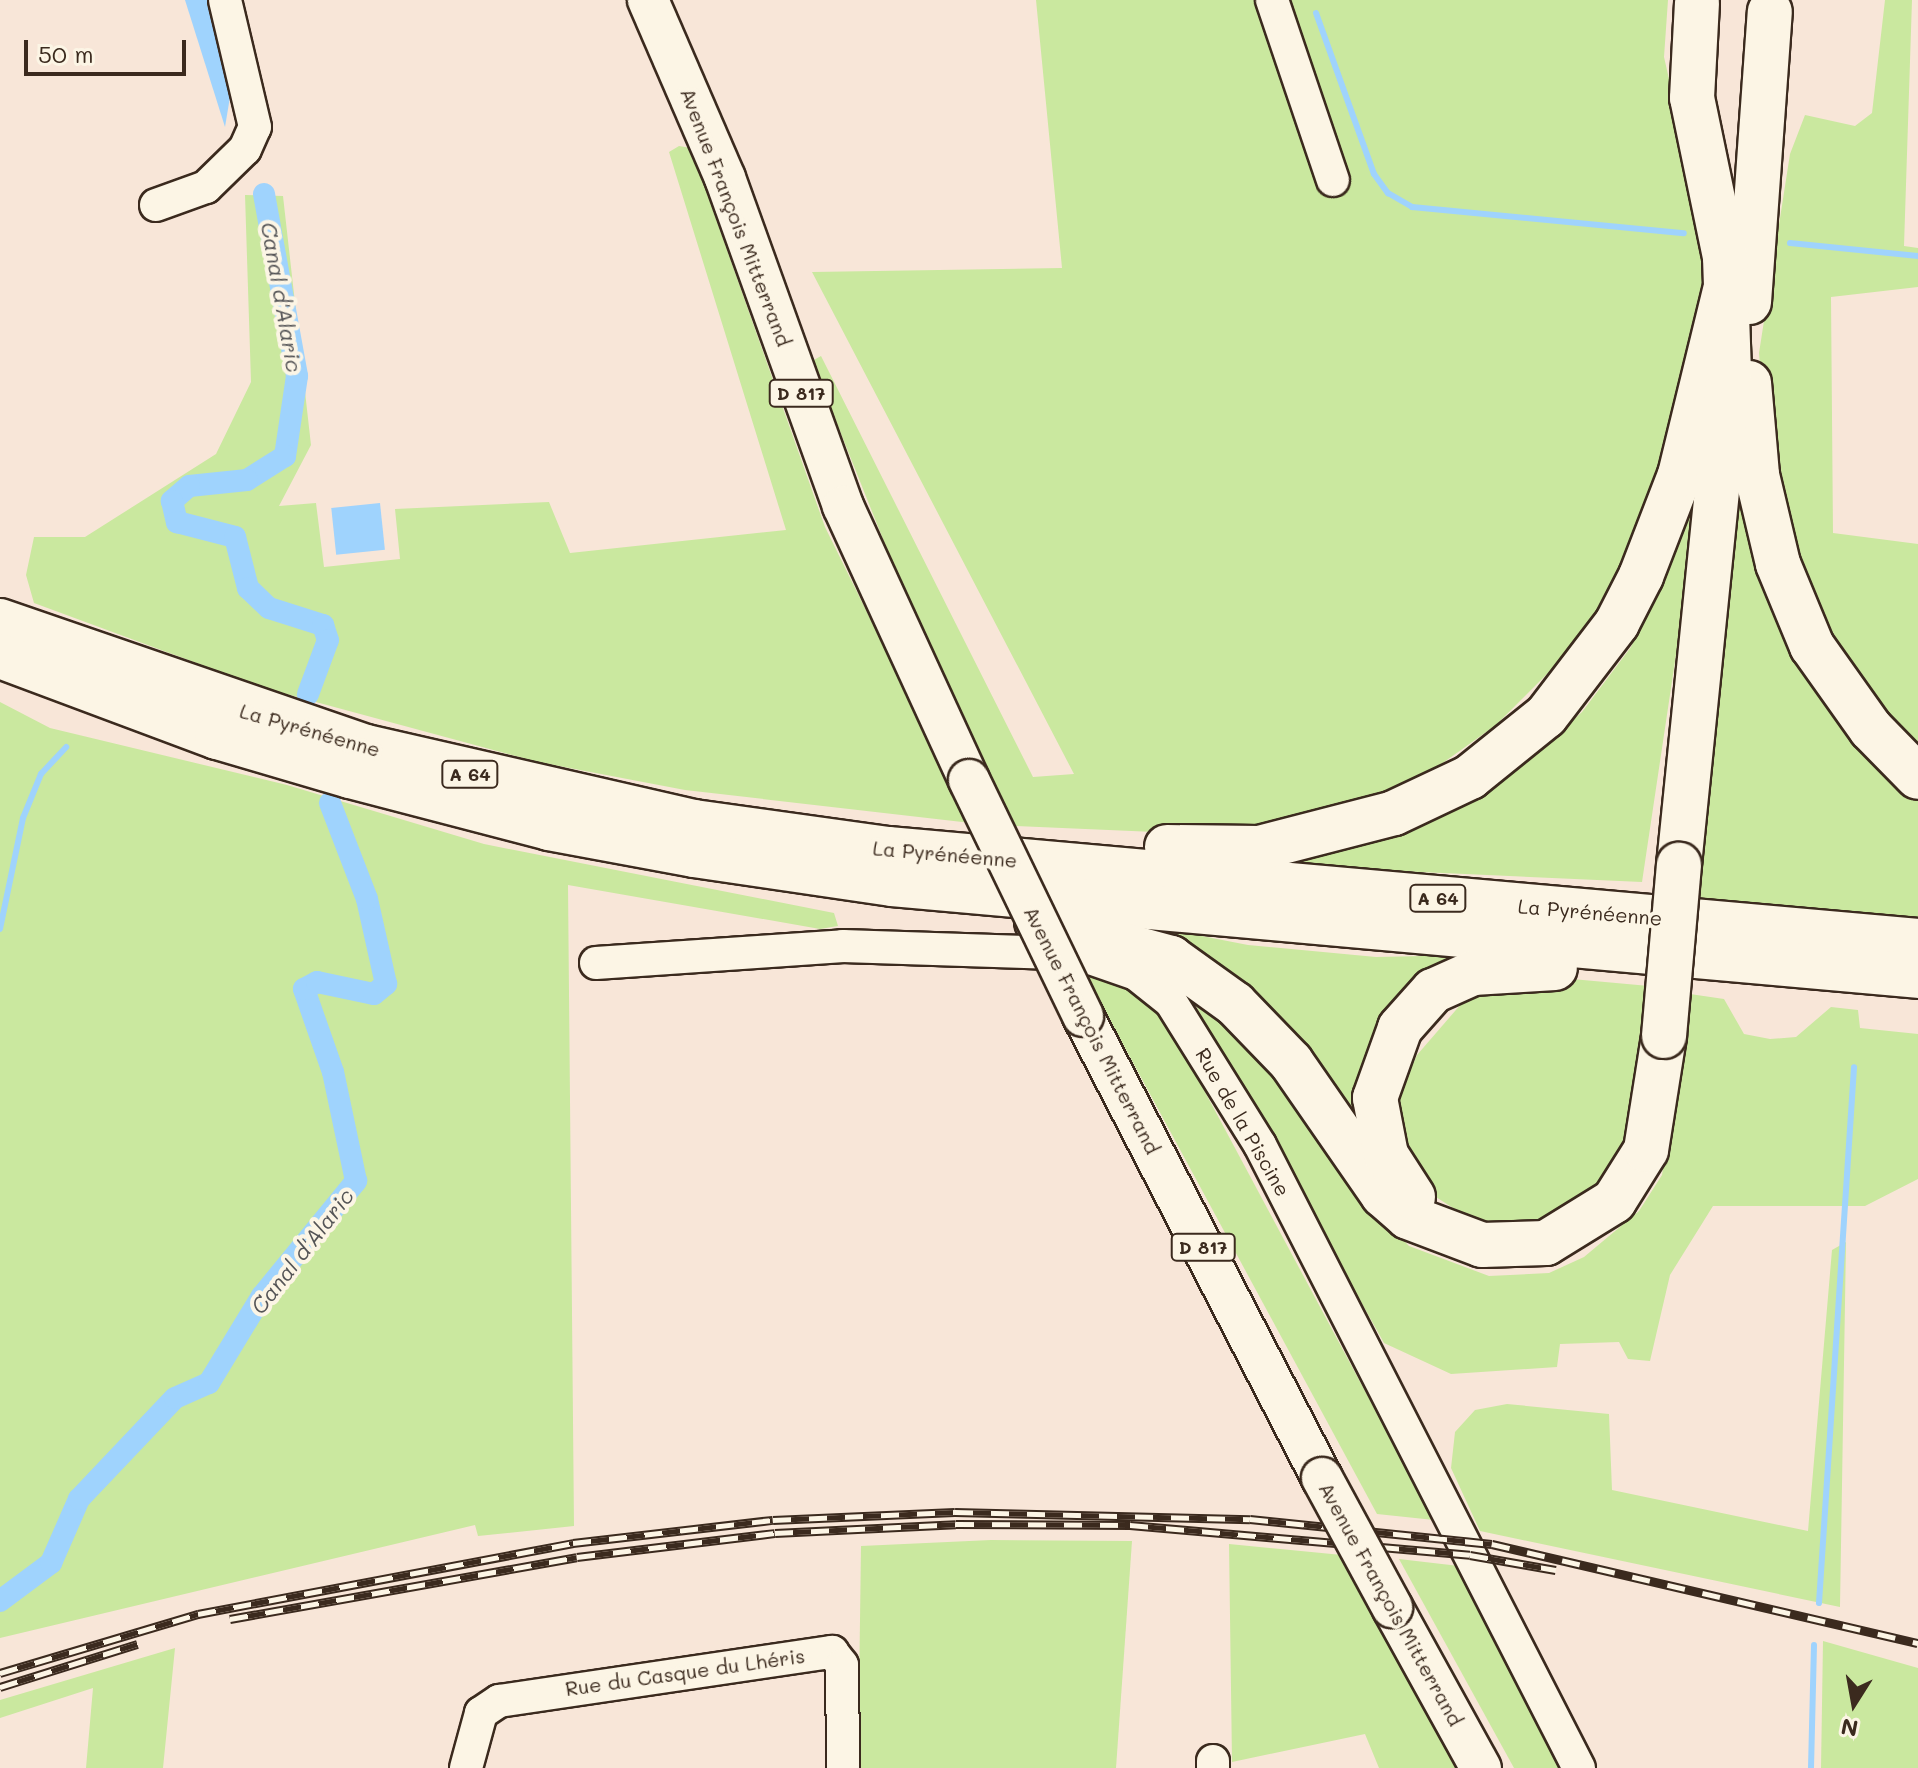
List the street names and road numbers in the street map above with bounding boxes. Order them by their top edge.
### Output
street label: Avenue François Mitterrand [676,85,796,349]
road number: D 817 [767,379,835,407]
street label: La Pyrénéenne [237,699,383,761]
road number: A 64 [440,760,500,788]
street label: La Pyrénéenne [872,836,1018,872]
road number: A 64 [1408,884,1468,912]
street label: La Pyrénéenne [1517,894,1663,930]
street label: Avenue François Mitterrand [1019,902,1165,1158]
street label: Rue de la Piscine [1191,1044,1295,1200]
road number: D 817 [1169,1233,1237,1261]
street label: Avenue François Mitterrand [1314,1478,1468,1730]
street label: Rue du Casque du Lhéris [564,1643,806,1701]

